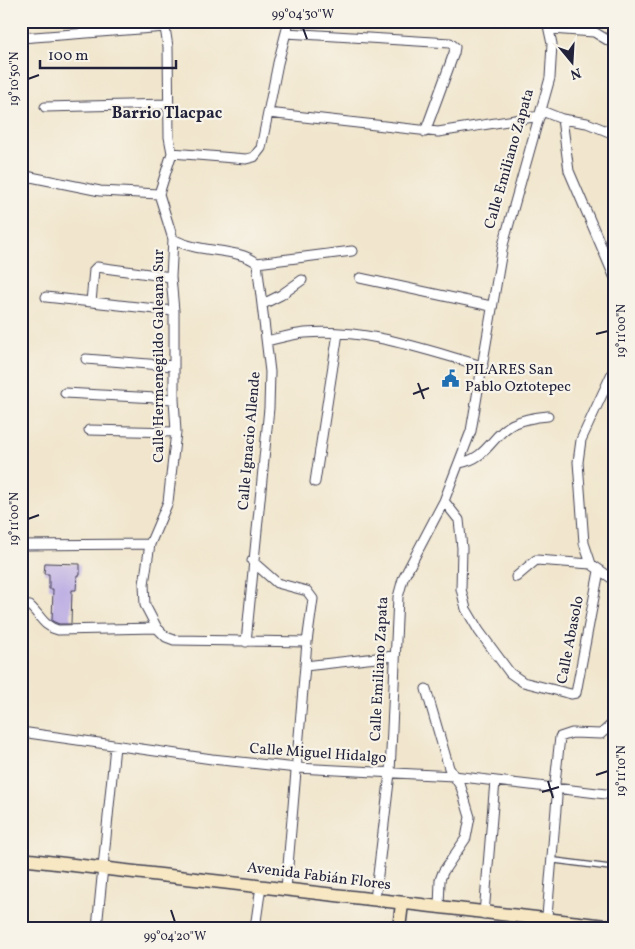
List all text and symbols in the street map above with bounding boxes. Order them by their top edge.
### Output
text: 99°04'30"W [272,7,334,23]
scale bar [40,38,176,70]
north arrow [548,38,598,88]
text: 100 m [48,46,88,67]
text: 19°10'50"N [7,52,23,106]
text: N [568,62,583,84]
street label: Calle Emiliano Zapata [480,86,540,232]
district label: Barrio Tlacpac [112,103,223,125]
street label: Calle Hermenegildo Galeana Sur [149,249,170,463]
text: 19°11'00"N [614,304,630,358]
place label: PILARES San Pablo Oztotepec [465,360,571,398]
public building icon: PILARES San Pablo Oztotepec [441,369,461,389]
street label: Calle Ignacio Allende [233,371,267,511]
text: 19°11'00"N [7,492,23,546]
street label: Calle Abasolo [552,594,590,686]
street label: Calle Emiliano Zapata [366,596,394,742]
street label: Calle Miguel Hidalgo [249,739,387,769]
text: 19°11'10"N [614,745,630,797]
street label: Avenida Fabián Flores [246,858,392,896]
text: 99°04'20"W [144,929,206,945]

